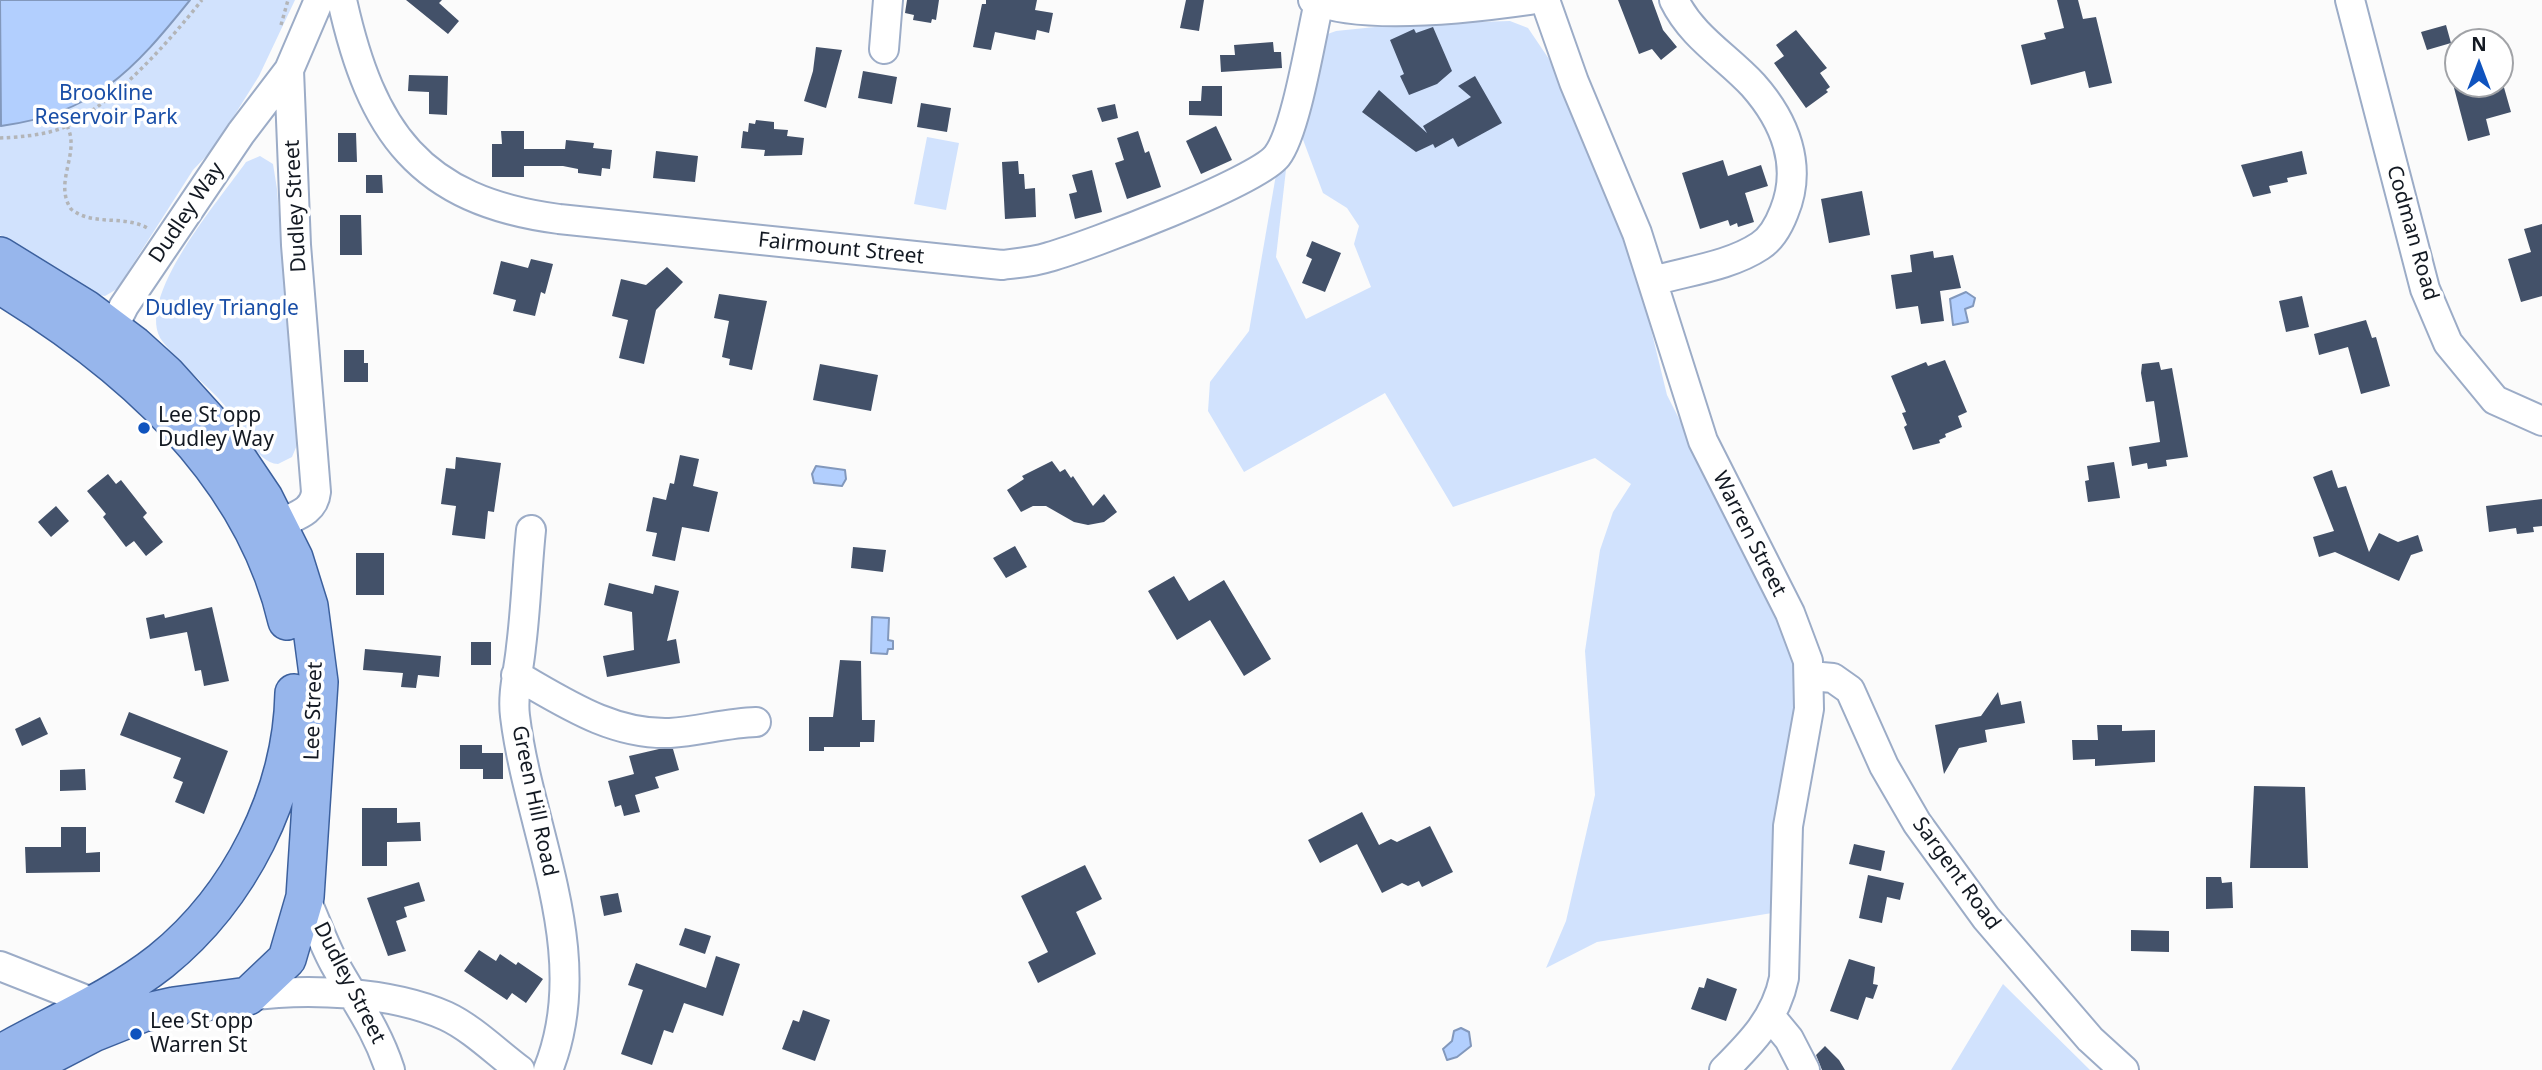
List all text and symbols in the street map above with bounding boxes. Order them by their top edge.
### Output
north arrow [2444,28,2514,98]
text: N [2471,31,2487,57]
park label: Brookline Reservoir Park [35,81,177,131]
street label: Dudley Street [280,139,312,273]
street label: Dudley Way [144,158,230,268]
street label: Codman Road [2381,163,2443,303]
street label: Fairmount Street [757,228,925,270]
park label: Dudley Triangle [145,296,299,322]
place label: Lee St opp Dudley Way [158,403,274,453]
marker: Lee St opp Dudley Way [136,420,152,436]
street label: Warren Street [1707,467,1791,601]
street label: Lee Street [300,661,328,761]
street label: Green Hill Road [506,723,562,879]
street label: Sargent Road [1907,813,2005,935]
street label: Dudley Street [308,918,390,1048]
place label: Lee St opp Warren St [150,1009,253,1059]
marker: Lee St opp Warren St [128,1026,144,1042]

